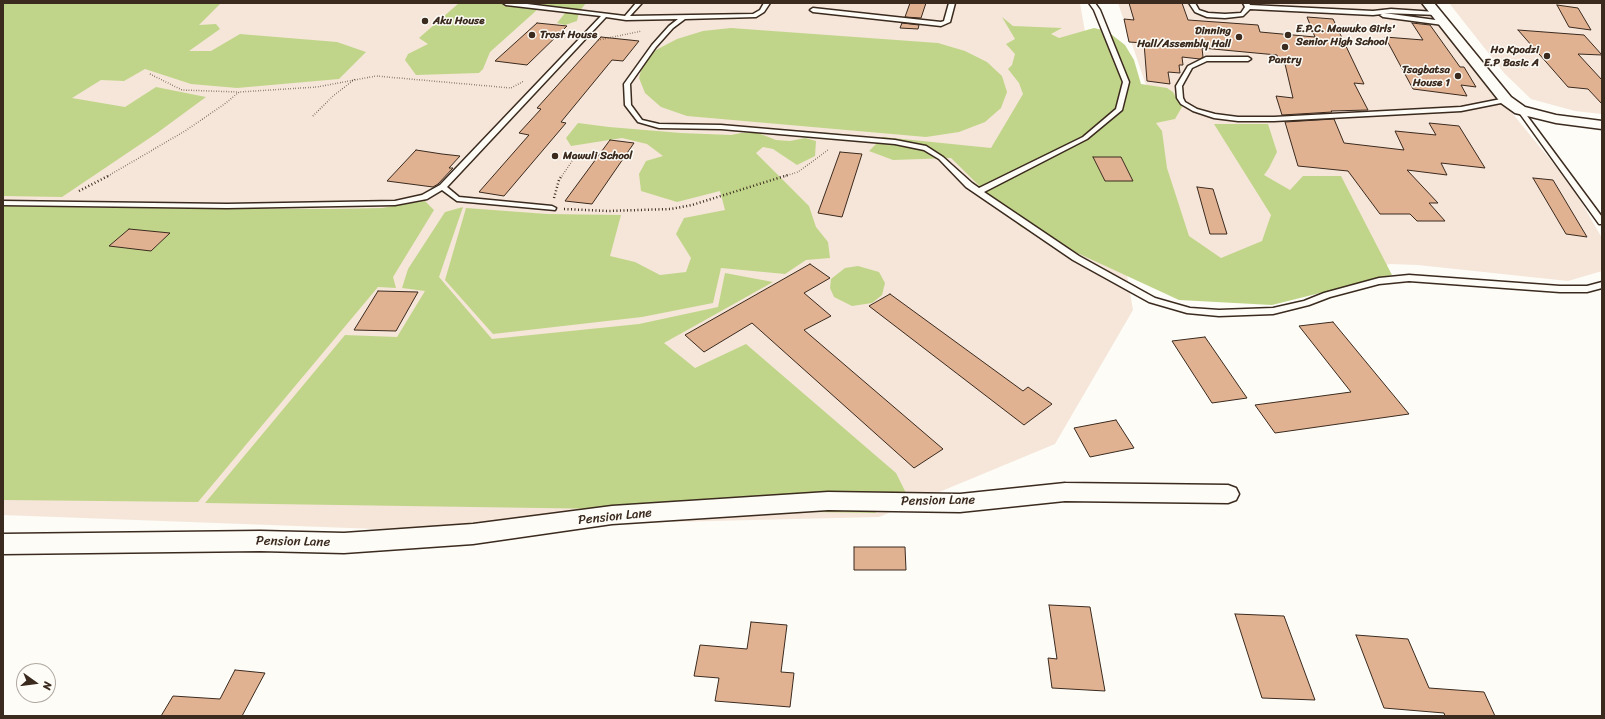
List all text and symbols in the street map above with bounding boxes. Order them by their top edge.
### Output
place label: Aku House [433,14,484,28]
marker: Aku House [420,16,430,26]
place label: E.P.C. Mawuko Girls' Senior High School [1296,22,1396,48]
place label: Dinning Hall/Assembly Hall [1137,24,1231,50]
place label: Trost House [540,28,597,42]
marker: Trost House [527,30,537,40]
marker: E.P.C. Mawuko Girls' Senior High School [1283,30,1293,40]
marker: Dinning Hall/Assembly Hall [1234,32,1244,42]
marker: Pantry [1280,42,1290,52]
place label: Ho Kpodzi E.P Basic A [1484,43,1539,69]
marker: Ho Kpodzi E.P Basic A [1542,51,1552,61]
place label: Pantry [1268,53,1302,67]
place label: Tsagbatsa House 1 [1402,63,1450,89]
marker: Tsagbatsa House 1 [1453,71,1463,81]
place label: Mawuli School [563,149,632,163]
marker: Mawuli School [550,151,560,161]
street label: Pension Lane [901,493,975,509]
street label: Pension Lane [577,505,653,529]
street label: Pension Lane [256,534,330,550]
north arrow [16,663,56,703]
text: N [37,680,57,692]

